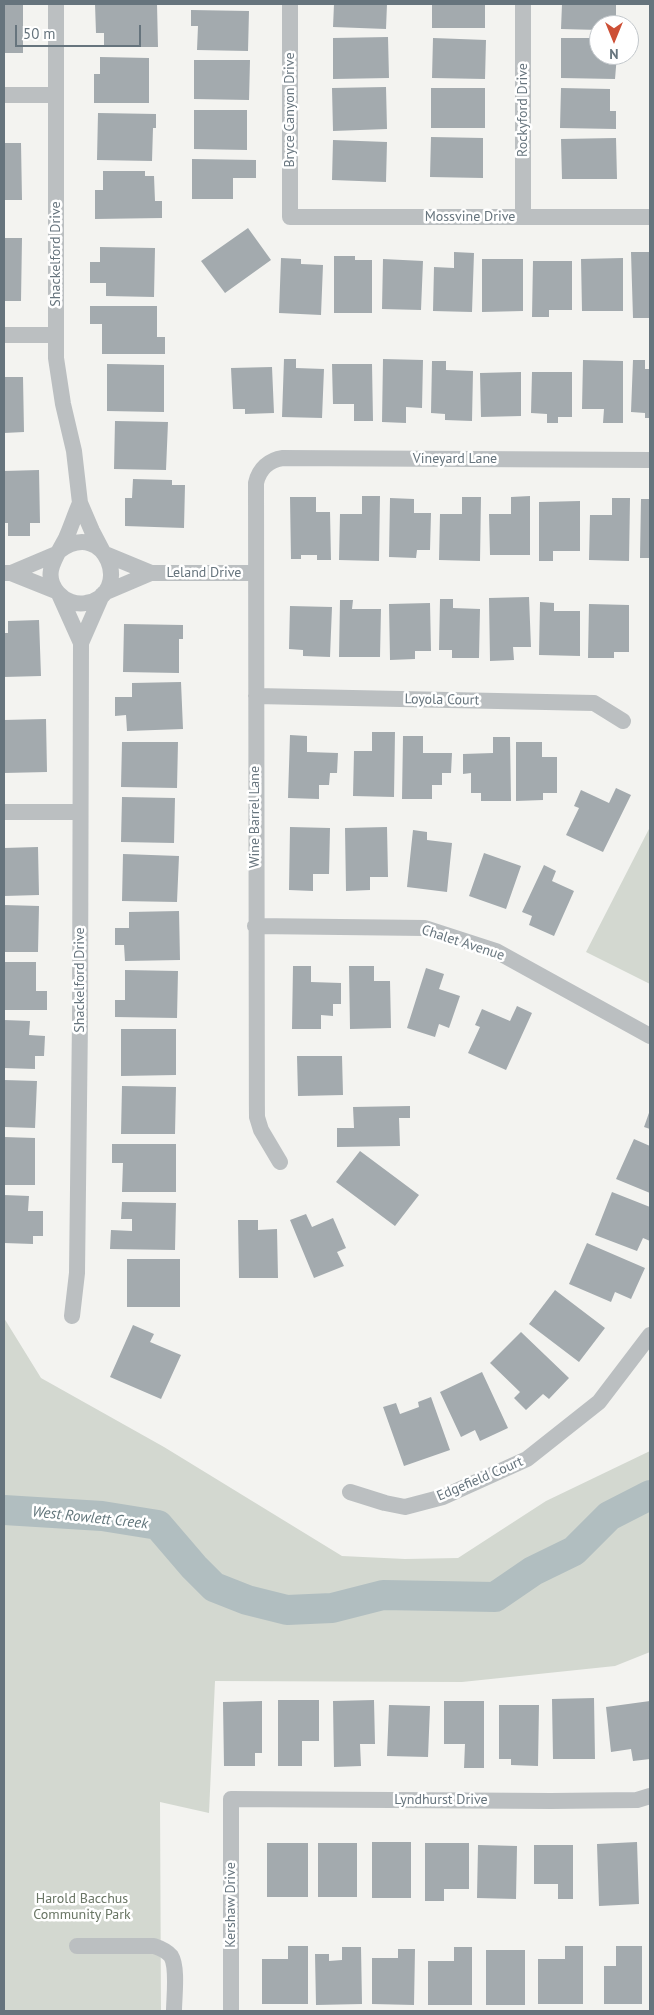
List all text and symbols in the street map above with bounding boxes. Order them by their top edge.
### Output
scale bar [18,15,144,47]
north arrow [589,15,639,65]
text: 50 m [23,24,56,43]
text: N [609,45,619,63]
street label: Bryce Canyon Drive [282,52,298,168]
street label: Rockyford Drive [515,63,531,157]
street label: Shackelford Drive [48,201,64,307]
street label: Mossvine Drive [425,209,515,225]
street label: Vineyard Lane [413,451,497,467]
street label: Leland Drive [167,565,241,581]
street label: Loyola Court [404,691,480,709]
street label: Wine Barrel Lane [247,766,263,868]
street label: Chalet Avenue [420,922,506,964]
street label: Shackelford Drive [72,927,88,1033]
street label: Edgefield Court [434,1453,526,1505]
water label: West Rowlett Creek [31,1503,149,1533]
street label: Lyndhurst Drive [394,1792,488,1808]
street label: Kershaw Drive [223,1862,239,1948]
park label: Harold Bacchus Community Park [33,1891,131,1924]

